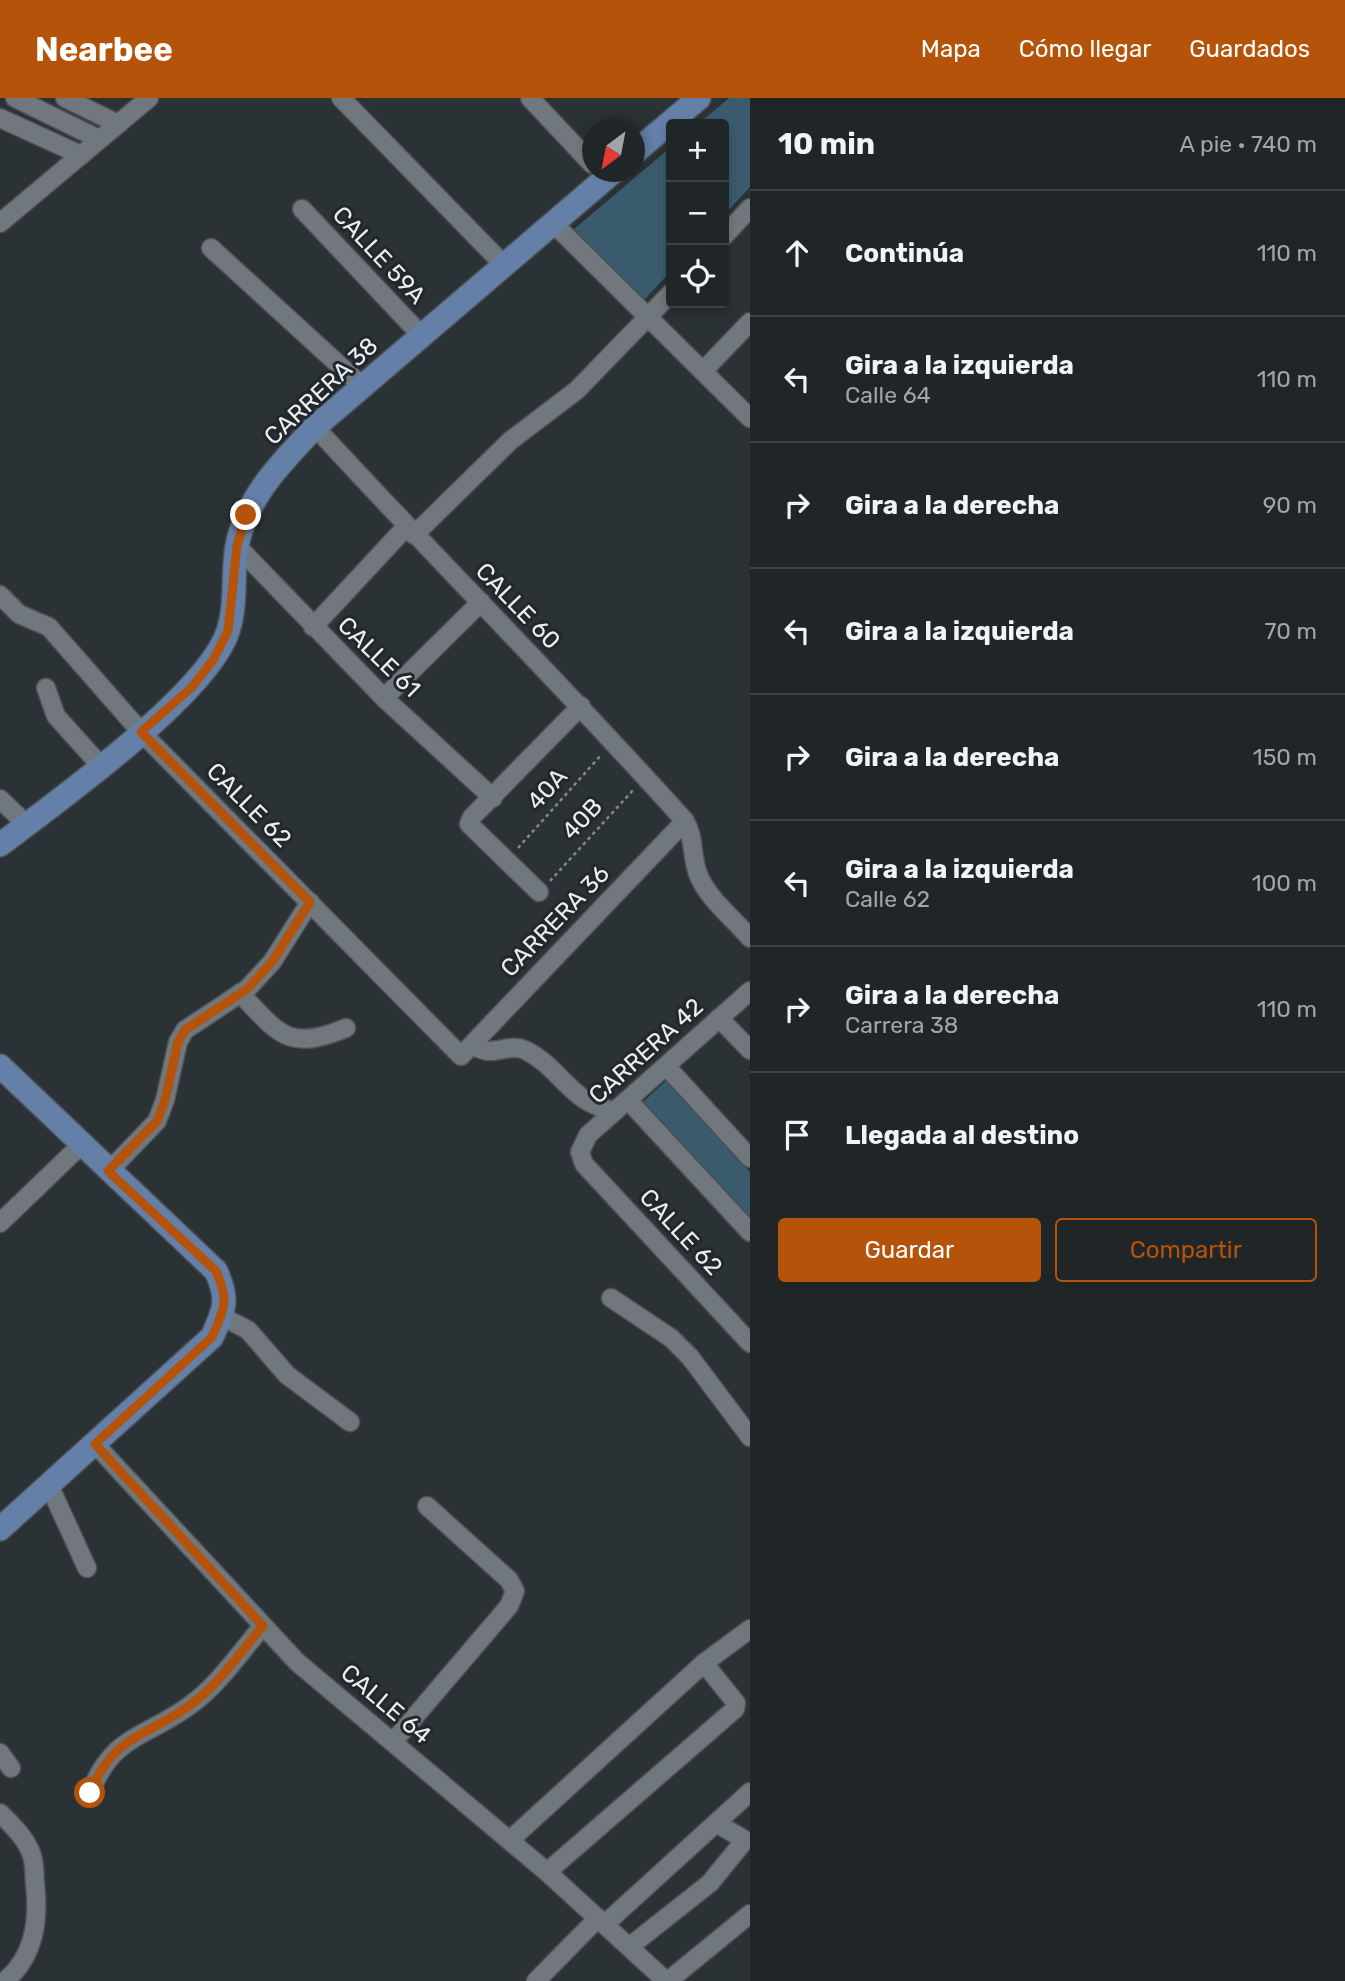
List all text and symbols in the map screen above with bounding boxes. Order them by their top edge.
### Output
text: Nearbee [35,30,173,69]
text: Mapa [921,35,981,63]
text: Cómo llegar [1019,35,1151,63]
text: Guardados [1189,35,1310,63]
north arrow [582,119,645,182]
map controls [666,119,729,308]
button: + [666,119,729,182]
text: 10 min [778,126,875,162]
text: A pie · 740 m [1180,130,1317,158]
button: − [666,182,729,245]
street label: CALLE 59A [327,200,431,310]
icon: ahead [778,234,816,272]
text: Continúa [845,238,964,269]
text: 110 m [1257,239,1317,267]
button: locate [666,245,729,308]
street label: CARRERA 38 [259,331,383,451]
text: Gira a la izquierda [845,350,1074,381]
icon: left [778,360,816,398]
text: 110 m [1257,365,1317,393]
text: Calle 64 [845,381,931,409]
icon: right [778,486,816,524]
text: Gira a la derecha [845,490,1059,521]
text: 90 m [1263,491,1317,519]
route end [230,499,261,530]
street label: CALLE 60 [470,557,566,655]
street label: CALLE 61 [332,611,426,703]
icon: left [778,612,816,650]
text: Gira a la izquierda [845,616,1074,647]
text: 70 m [1265,617,1317,645]
icon: right [778,738,816,776]
text: Gira a la derecha [845,742,1059,773]
text: 150 m [1253,743,1317,771]
street label: CALLE 62 [201,757,297,853]
street label: 40A [521,762,573,816]
street label: 40B [556,793,608,845]
text: Gira a la izquierda [845,854,1074,885]
street label: CARRERA 36 [495,860,615,982]
icon: left [778,864,816,902]
text: 100 m [1252,869,1317,897]
text: Calle 62 [845,885,930,913]
text: Gira a la derecha [845,980,1059,1011]
icon: right [778,990,816,1028]
street label: CARRERA 42 [583,992,709,1110]
text: 110 m [1257,995,1317,1023]
text: Carrera 38 [845,1011,958,1039]
icon: arrive [778,1116,816,1154]
text: Llegada al destino [845,1120,1079,1151]
street label: CALLE 62 [634,1183,728,1281]
button: Guardar [778,1218,1041,1282]
button: Compartir [1055,1218,1317,1282]
street label: CALLE 64 [335,1658,437,1750]
route start [74,1777,105,1808]

